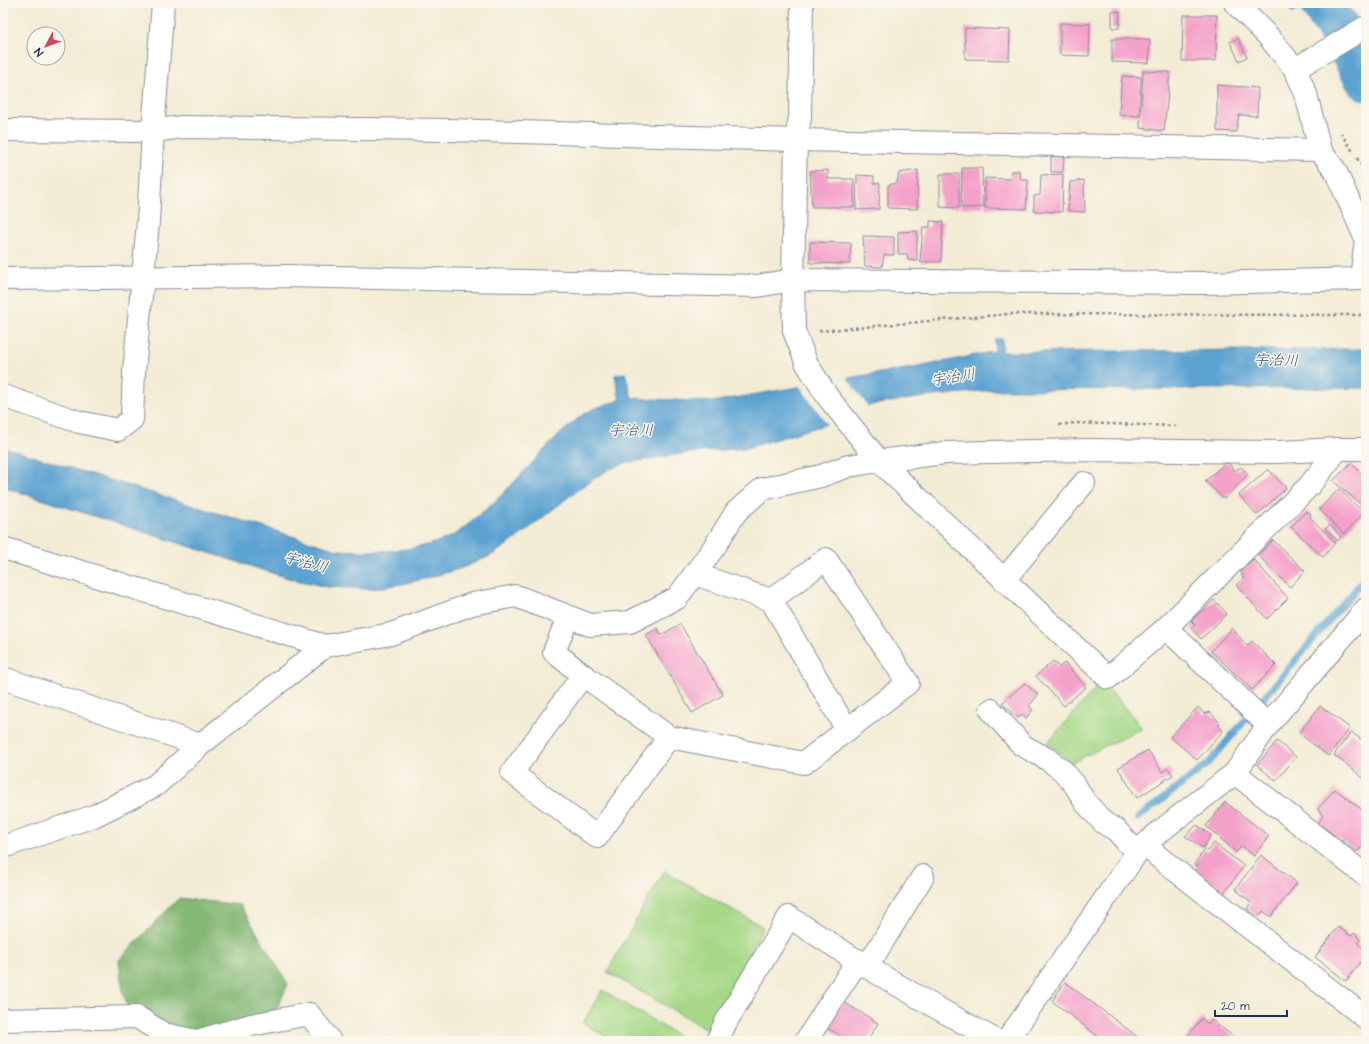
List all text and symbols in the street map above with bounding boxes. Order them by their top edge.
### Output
north arrow [26,26,66,66]
text: N [31,45,47,60]
water label: 宇治川 [1253,350,1299,371]
water label: 宇治川 [929,364,977,391]
water label: 宇治川 [608,420,654,441]
water label: 宇治川 [281,547,330,578]
scale bar [1215,992,1287,1018]
text: 20 m [1221,998,1250,1015]

